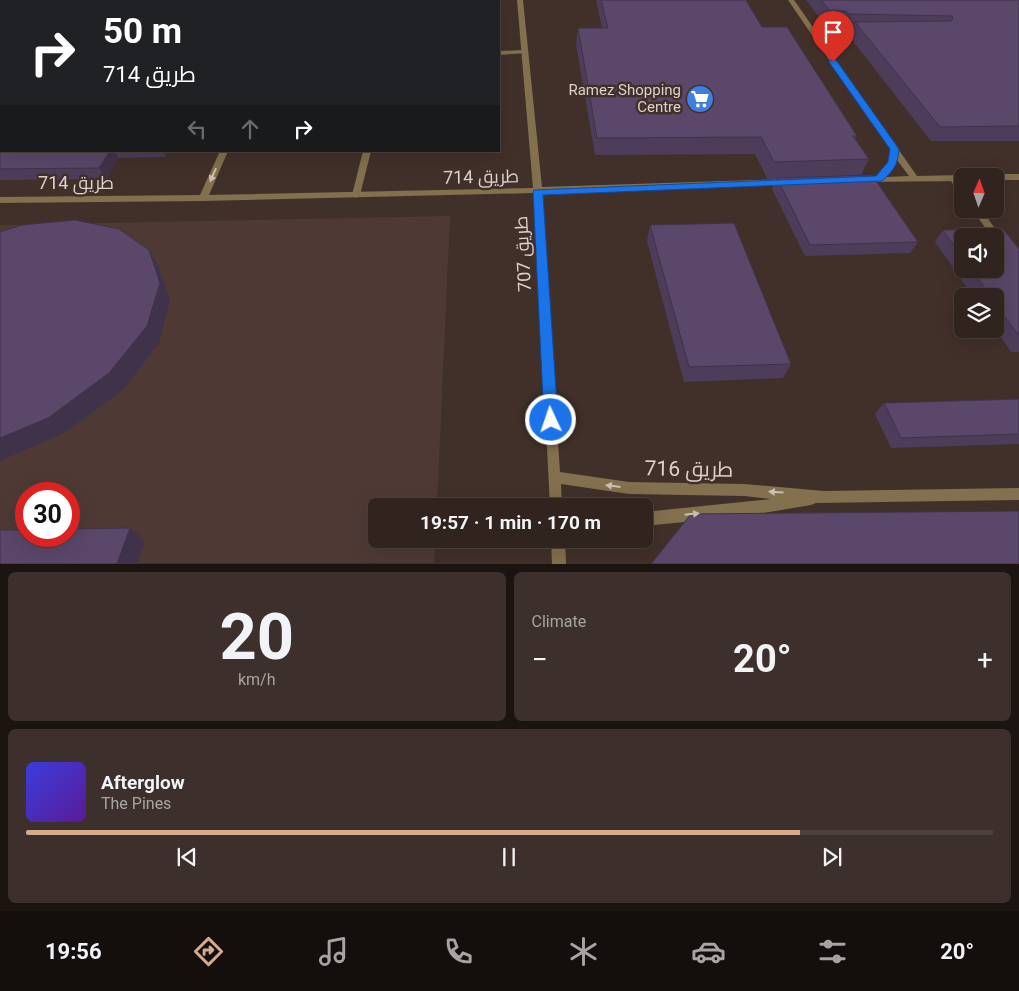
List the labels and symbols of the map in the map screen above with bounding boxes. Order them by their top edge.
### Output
pin [812,11,854,62]
place label: Ramez Shopping Centre [568,81,681,116]
supermarket icon: Ramez Shopping Centre [685,84,715,114]
street label: طريق 714 [443,165,519,190]
one-way arrow [209,168,217,182]
north arrow [954,168,1004,218]
street label: طريق 714 [38,172,114,195]
street label: طريق 707 [510,215,537,293]
position arrow [524,393,576,445]
street label: طريق 716 [644,456,734,483]
speed limit sign: 30 [15,482,80,547]
one-way arrow [605,482,621,490]
one-way arrow [767,488,783,496]
one-way arrow [685,509,701,517]

